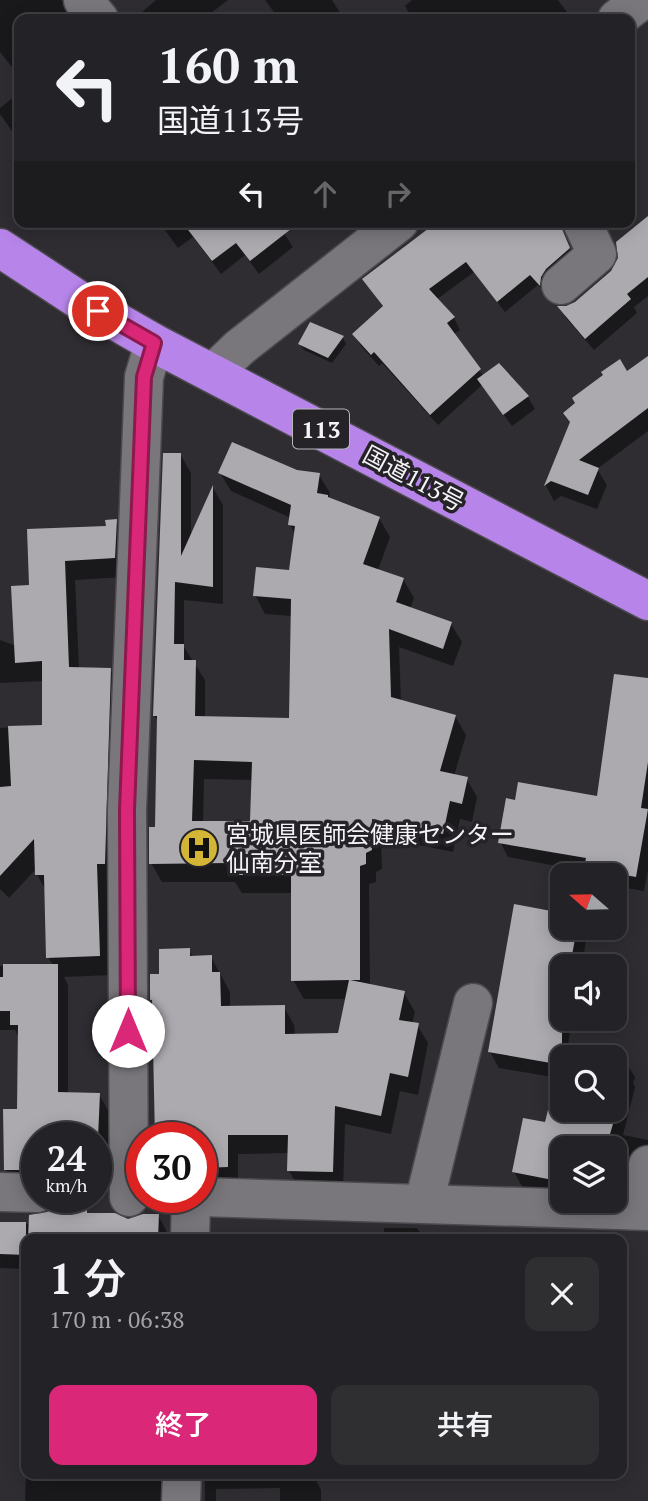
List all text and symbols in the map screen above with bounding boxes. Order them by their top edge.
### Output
text: 160 m [157,32,299,97]
icon: left [42,42,133,133]
text: 国道113号 [157,99,304,141]
icon: left [233,175,271,213]
icon: ahead [306,175,344,213]
icon: right [379,175,417,213]
pin [68,281,128,341]
icon: arrive [79,292,117,330]
road number: 113 [293,410,349,448]
street label: 国道113号 [358,438,470,518]
place label: 宮城県医師会健康センター 仙南分室 [226,818,514,878]
hospital icon: 宮城県医師会健康センター 仙南分室 [178,827,220,869]
north arrow [550,863,626,940]
map controls [550,863,627,1213]
button: sound [550,954,627,1031]
position arrow [91,994,165,1068]
button: search [550,1045,627,1122]
speed limit sign: 30 [126,1122,217,1213]
text: 24 [47,1135,86,1181]
button: layers [550,1136,627,1213]
text: km/h [46,1173,87,1197]
text: 1 分 [49,1250,126,1306]
button: close [525,1257,599,1331]
text: 170 m · 06:38 [49,1304,184,1335]
button: 終了 [49,1385,317,1465]
button: 共有 [331,1385,599,1465]

